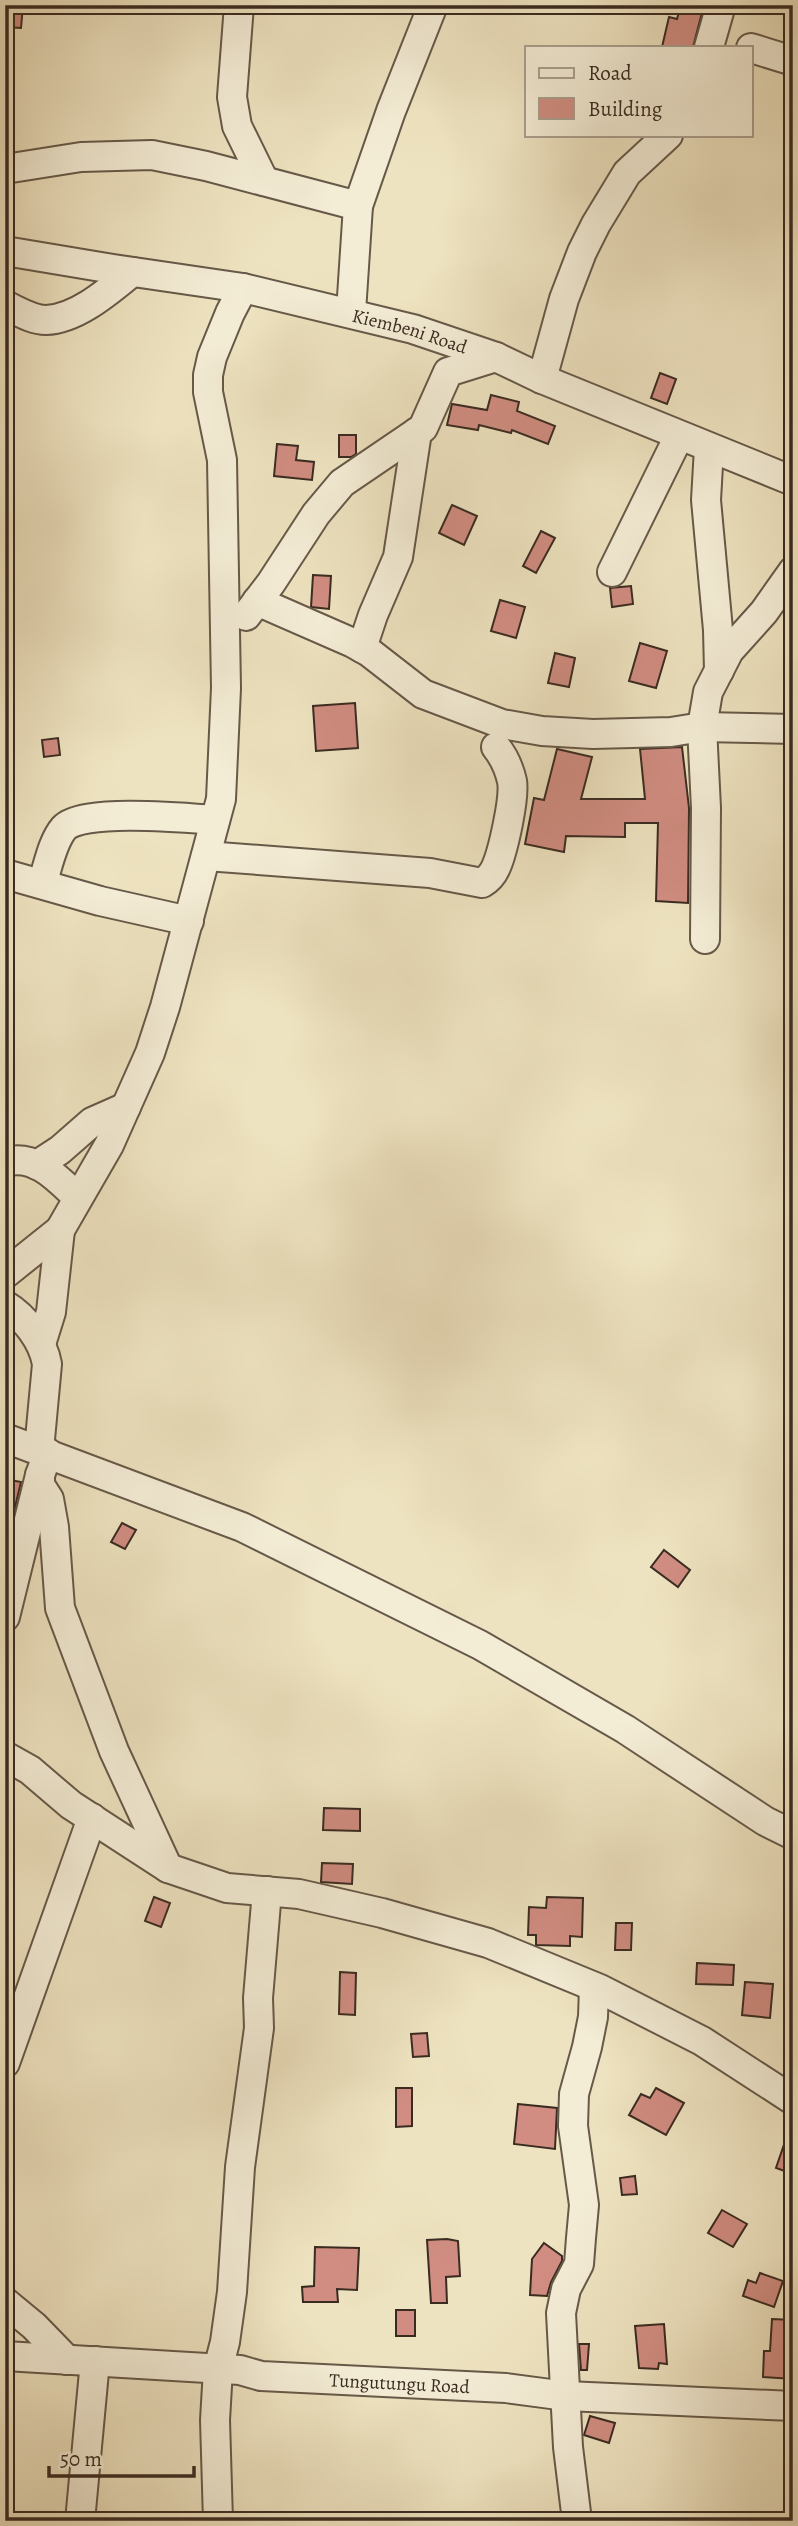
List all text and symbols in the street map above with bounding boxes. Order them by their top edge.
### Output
legend [525,46,752,136]
text: Road [588,59,632,87]
text: Building [588,95,663,123]
street label: Kiembeni Road [349,303,471,361]
street label: Tungutungu Road [329,2367,471,2400]
scale bar [49,2435,194,2479]
text: 50 m [60,2445,102,2473]

